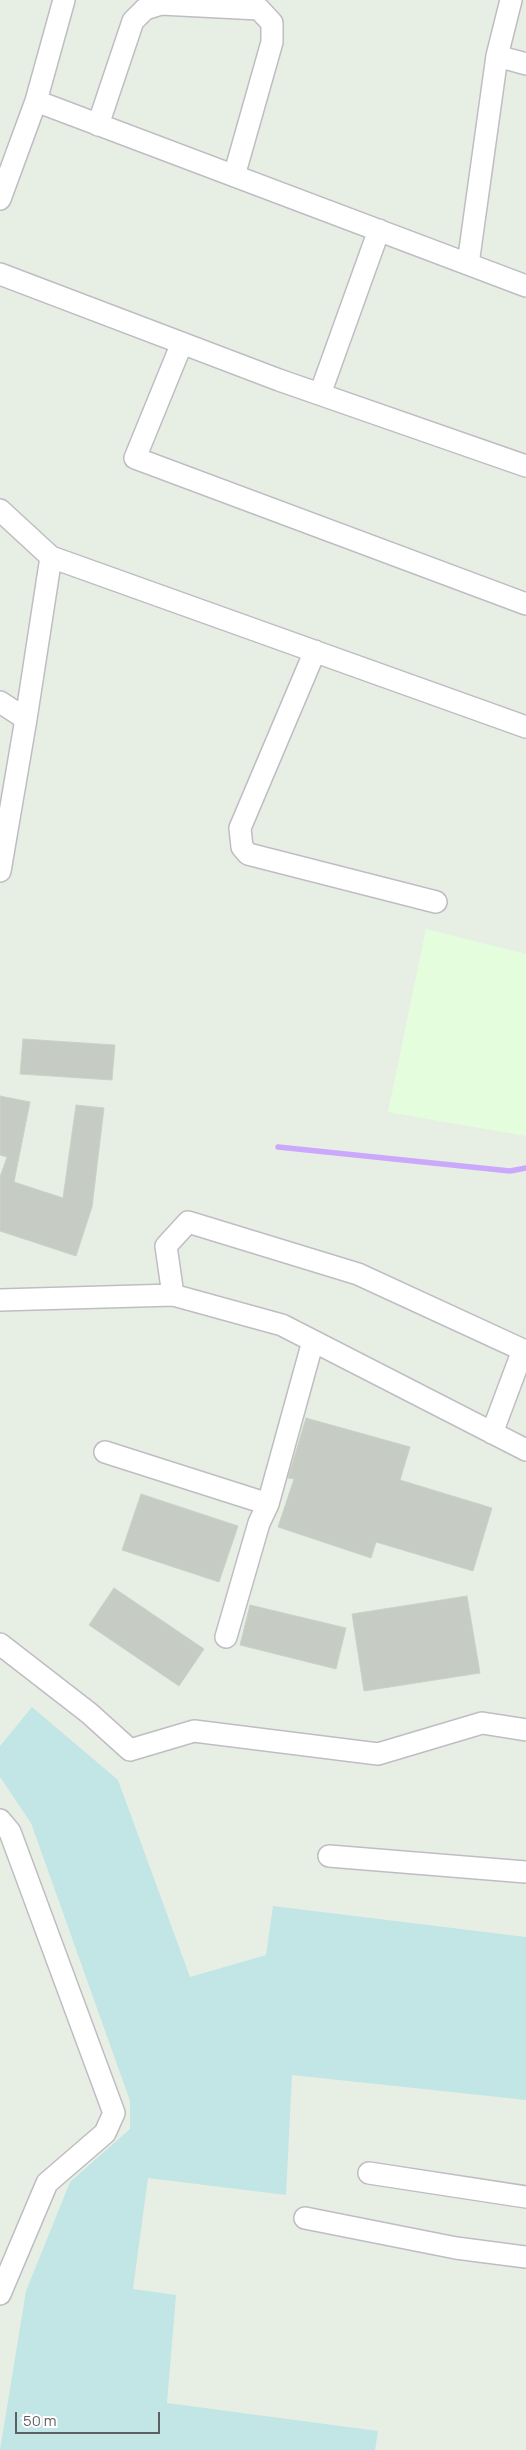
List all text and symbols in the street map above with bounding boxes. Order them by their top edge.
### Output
scale bar [18,2402,162,2434]
text: 50 m [23,2410,57,2431]

